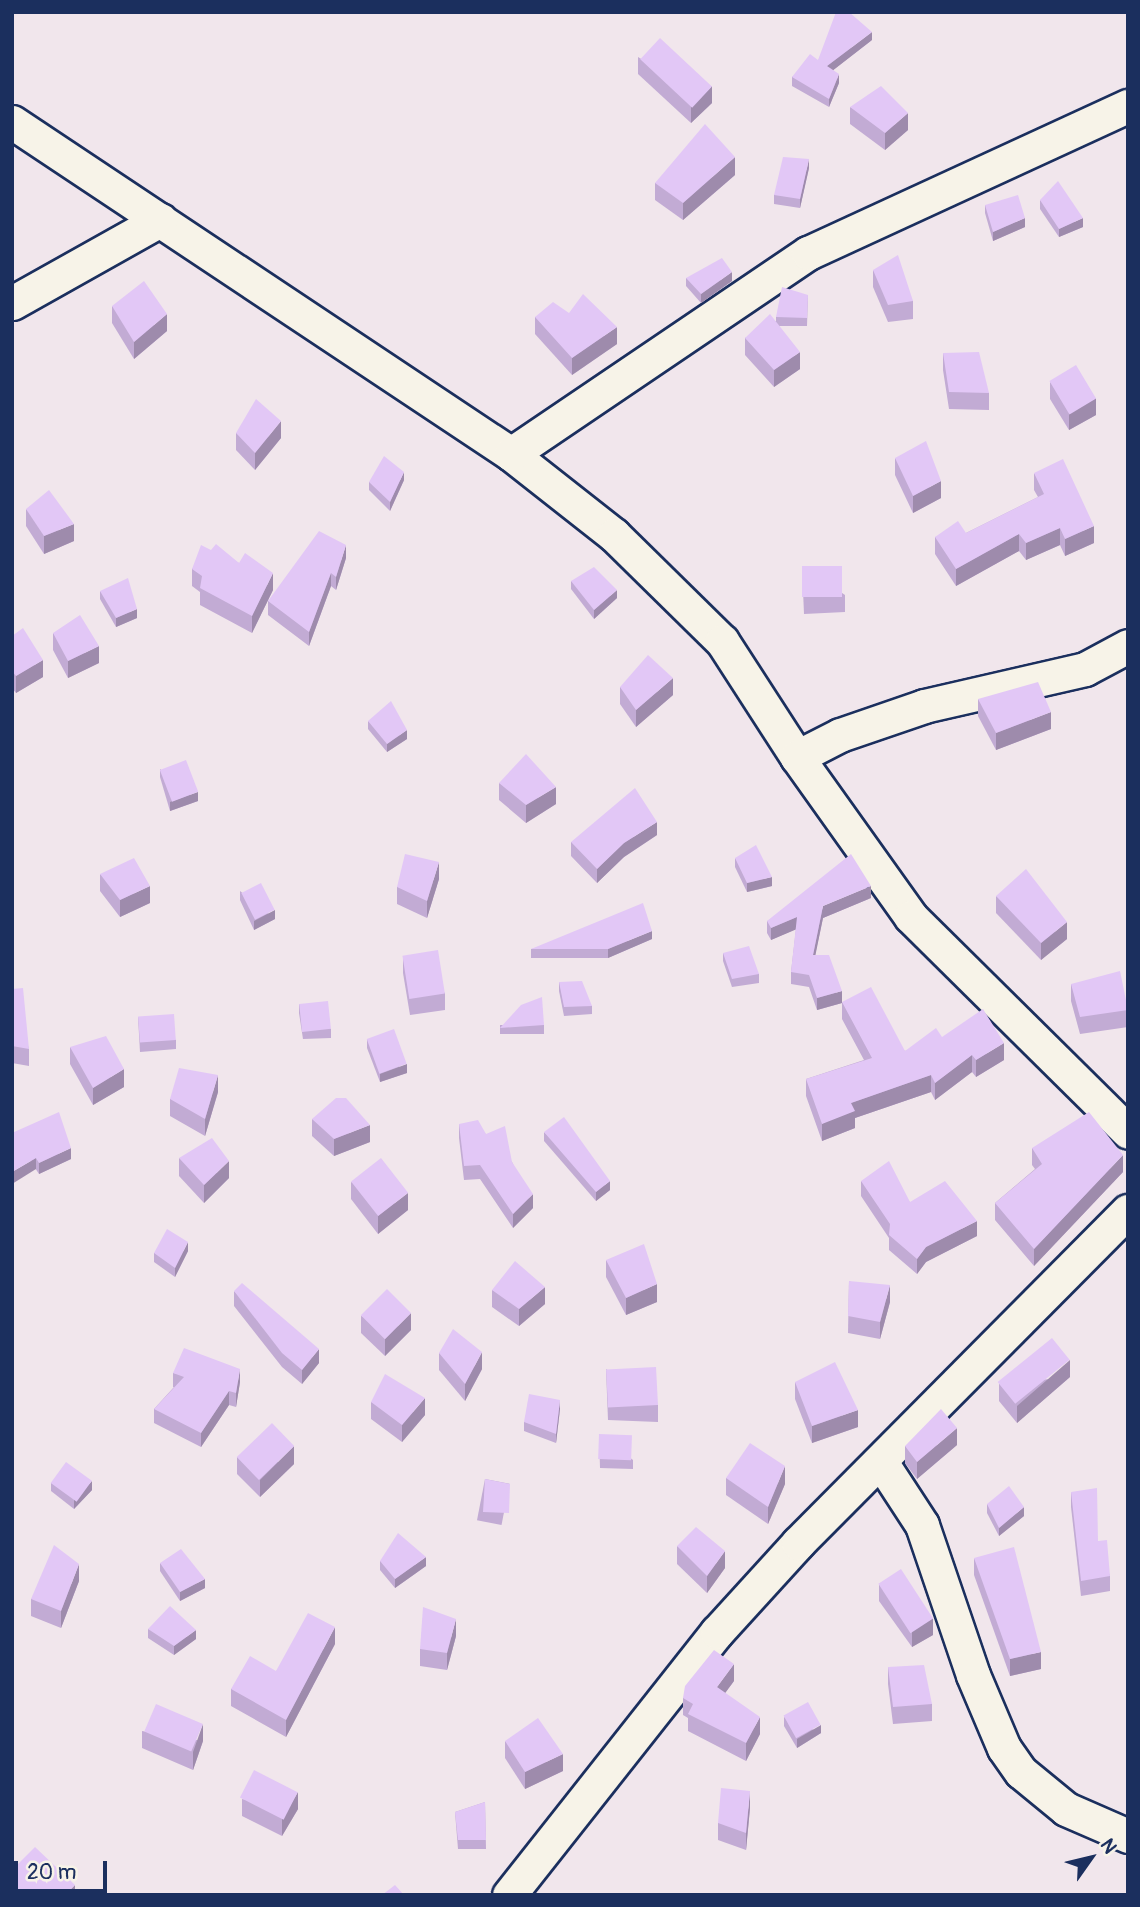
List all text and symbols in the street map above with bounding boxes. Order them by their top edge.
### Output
north arrow [1056,1823,1126,1893]
text: N [1095,1834,1122,1858]
scale bar [18,1848,110,1892]
text: 20 m [27,1859,76,1886]

